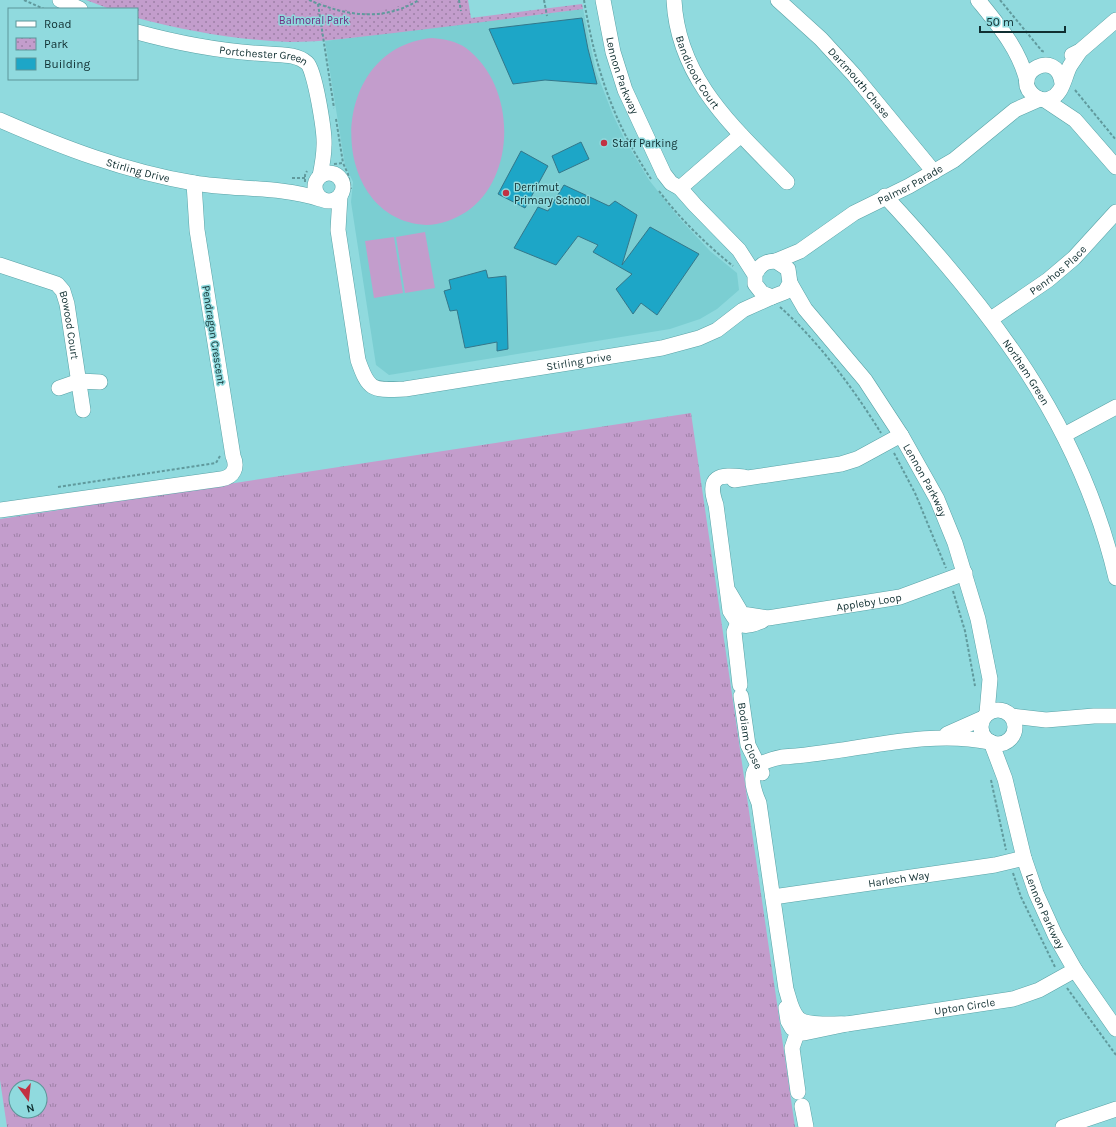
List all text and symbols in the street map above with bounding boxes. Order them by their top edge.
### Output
legend [8,8,138,80]
scale bar [980,8,1065,34]
park label: Balmoral Park [279,14,349,27]
text: 50 m [986,15,1014,29]
text: Road [44,17,72,31]
street label: Bandicoot Court [673,34,722,112]
street label: Lennon Parkway [603,36,641,116]
text: Park [44,37,69,51]
street label: Portchester Green [218,43,310,68]
street label: Dartmouth Chase [825,45,893,121]
text: Building [44,57,91,71]
place label: Staff Parking [612,137,678,150]
marker: Staff Parking [599,138,609,148]
street label: Stirling Drive [104,156,171,185]
street label: Palmer Parade [875,162,946,207]
place label: Derrimut Primary School [514,181,589,207]
marker: Derrimut Primary School [501,188,511,198]
street label: Penrhos Place [1027,243,1089,298]
street label: Pendragon Crescent [199,284,228,386]
street label: Bowood Court [56,289,81,360]
street label: Northam Green [1000,337,1052,408]
street label: Stirling Drive [545,350,613,373]
street label: Lennon Parkway [900,442,949,519]
street label: Appleby Loop [835,591,902,614]
street label: Bodiam Close [735,702,765,772]
street label: Harlech Way [867,869,930,890]
street label: Lennon Parkway [1023,872,1067,951]
street label: Upton Circle [933,996,996,1018]
north arrow [8,1079,48,1119]
text: N [25,1101,36,1115]

